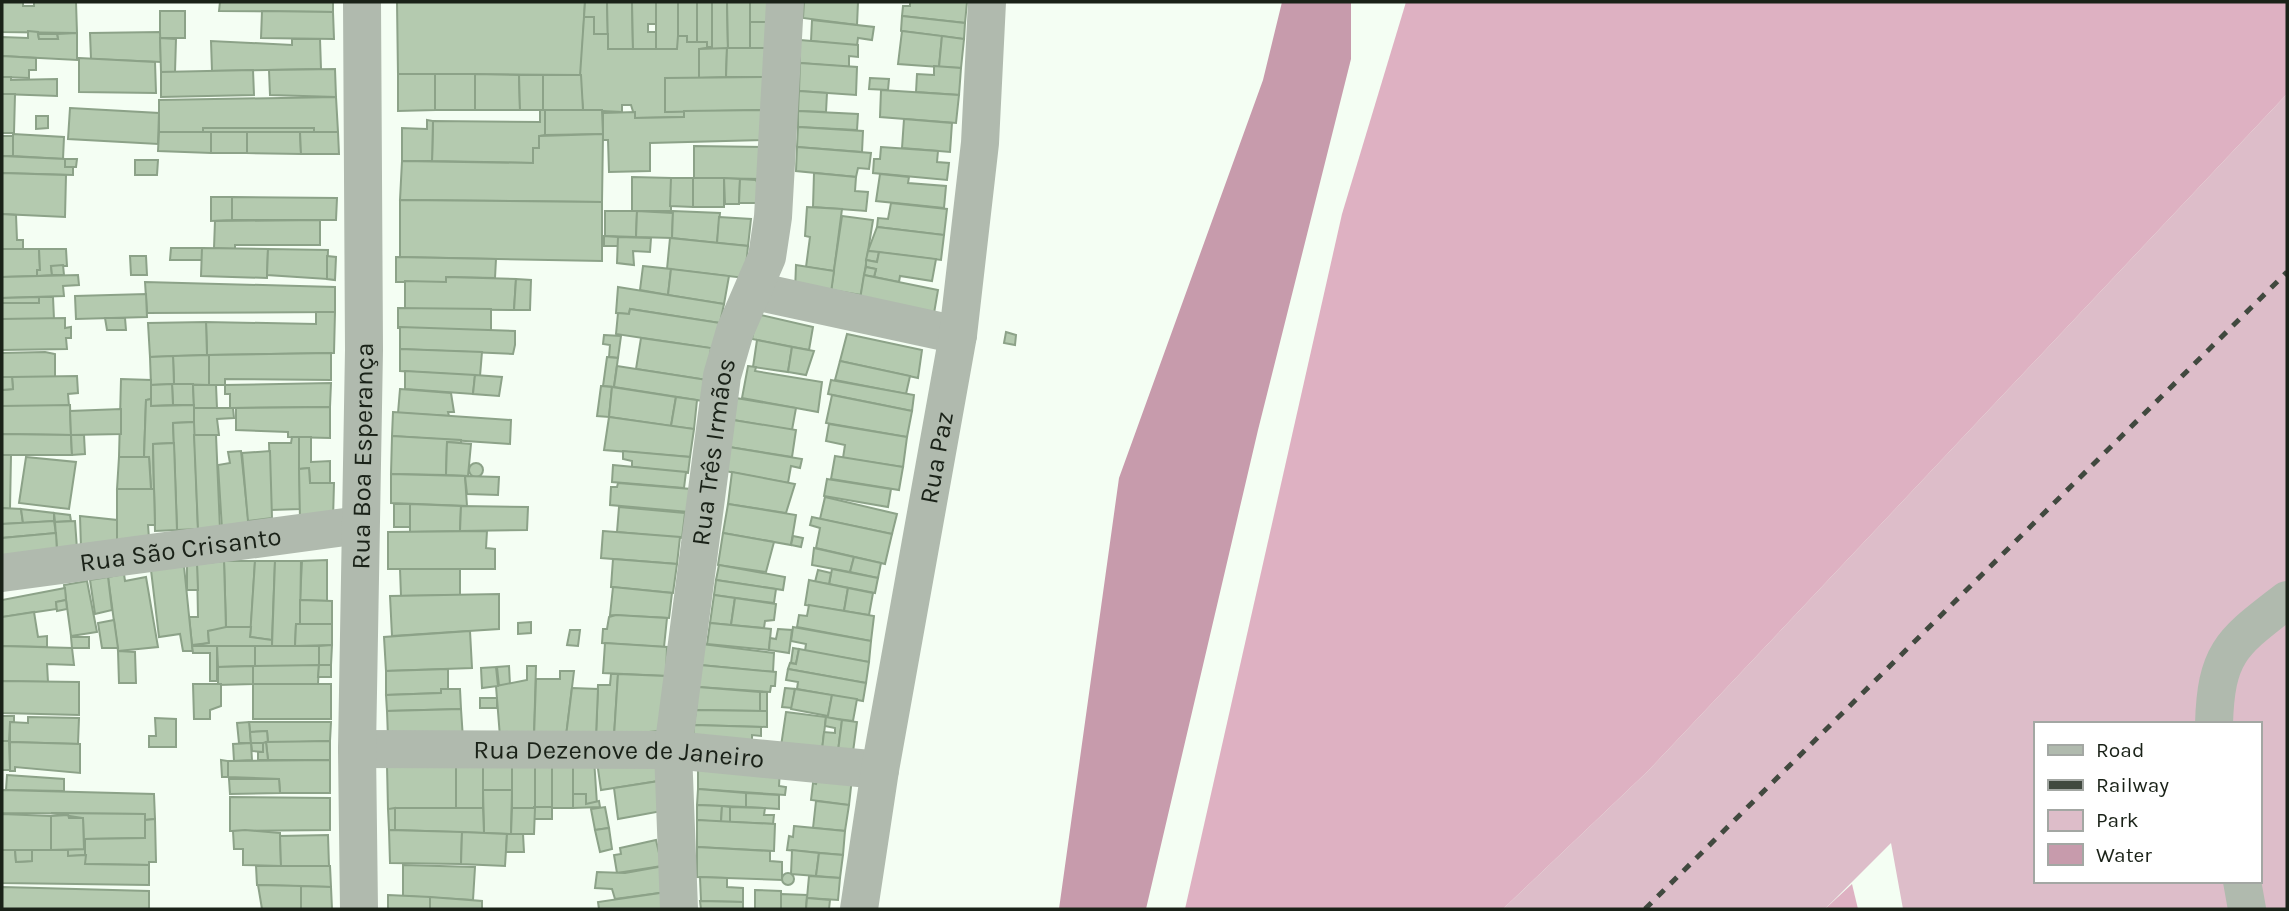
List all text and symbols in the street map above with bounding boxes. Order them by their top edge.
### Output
street label: Rua Boa Esperança [345,342,380,570]
street label: Rua Três Irmãos [685,354,742,548]
street label: Rua Paz [913,409,960,506]
street label: Rua São Crisanto [78,521,283,578]
legend [2034,722,2261,883]
street label: Rua Dezenove de Janeiro [473,734,766,775]
text: Road [2096,738,2144,762]
text: Railway [2096,773,2169,797]
text: Park [2096,808,2139,832]
text: Water [2096,843,2152,867]

